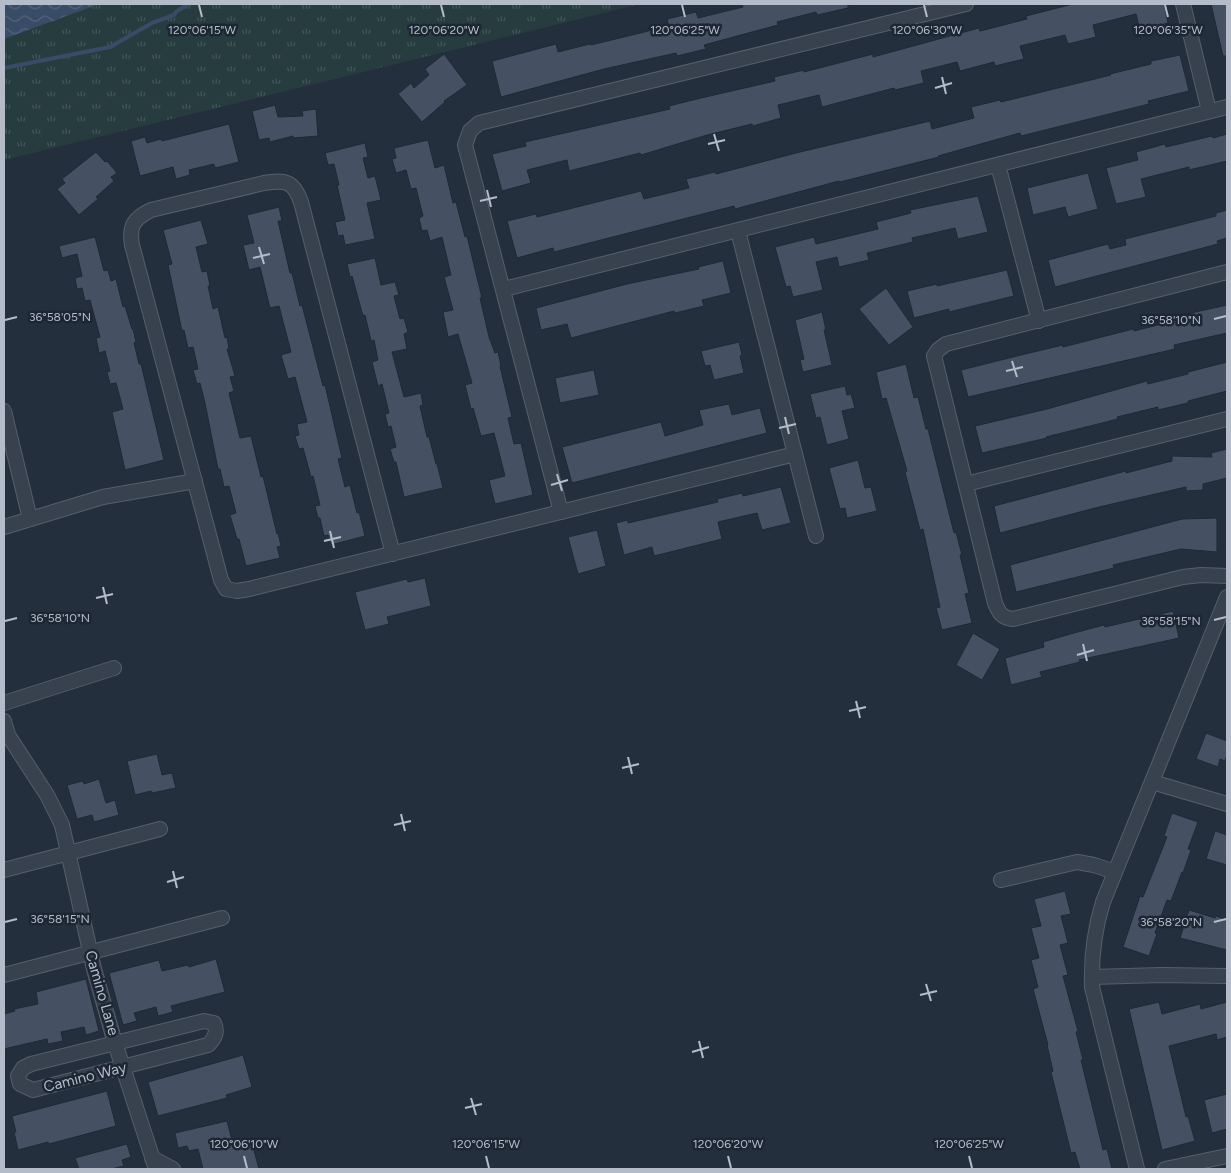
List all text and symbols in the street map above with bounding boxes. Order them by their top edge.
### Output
text: 120°06'15"W [168,23,236,37]
text: 120°06'20"W [409,23,480,37]
text: 120°06'25"W [650,23,720,37]
text: 120°06'30"W [892,23,963,37]
text: 120°06'35"W [1133,23,1203,37]
text: 36°58'05"N [29,310,91,324]
text: 36°58'10"N [1141,313,1201,327]
text: 36°58'10"N [30,611,90,625]
text: 36°58'15"N [1141,614,1201,628]
text: 36°58'15"N [30,912,90,926]
text: 36°58'20"N [1140,915,1202,929]
street label: Camino Lane [81,948,123,1038]
street label: Camino Way [42,1058,128,1096]
text: 120°06'10"W [210,1137,279,1151]
text: 120°06'15"W [452,1137,520,1151]
text: 120°06'20"W [693,1137,764,1151]
text: 120°06'25"W [934,1137,1004,1151]

